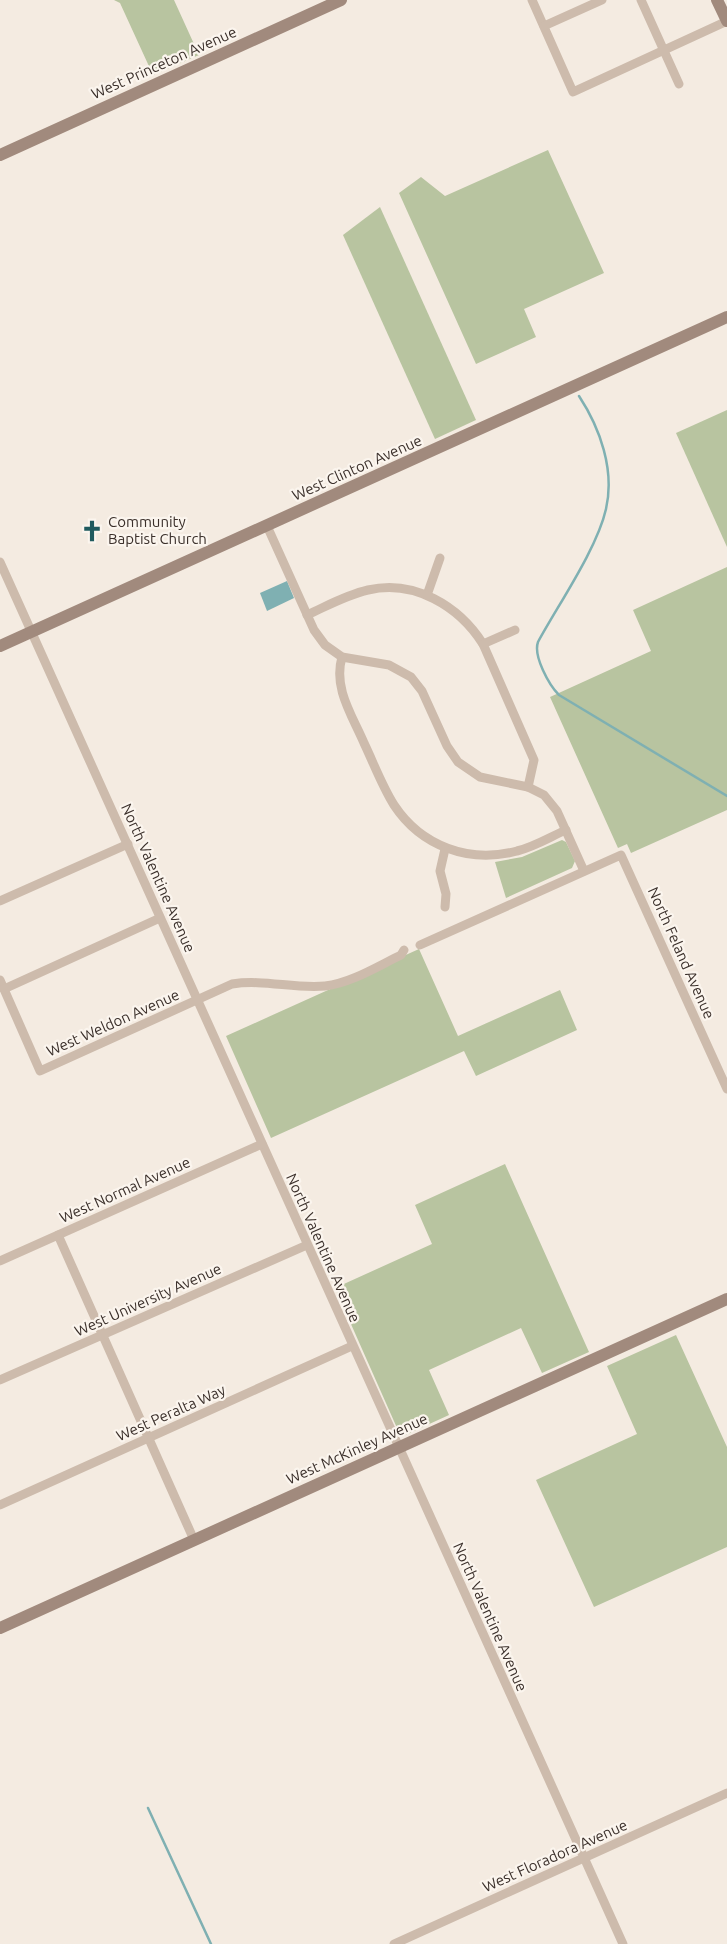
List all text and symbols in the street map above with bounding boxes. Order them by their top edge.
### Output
street label: West Princeton Avenue [89,23,239,102]
street label: West Clinton Avenue [289,431,424,504]
place label: Community Baptist Church [108,513,207,547]
church icon: Community Baptist Church [79,518,105,544]
street label: North Valentine Avenue [118,801,199,955]
street label: North Feland Avenue [645,884,718,1021]
street label: West Weldon Avenue [44,986,182,1060]
street label: West Normal Avenue [57,1153,193,1226]
street label: North Valentine Avenue [283,1171,364,1325]
street label: West University Avenue [72,1259,224,1340]
street label: West Peralta Way [114,1381,228,1444]
street label: West McKinley Avenue [284,1410,430,1487]
street label: North Valentine Avenue [450,1540,531,1694]
street label: West Floradora Avenue [480,1816,630,1895]

